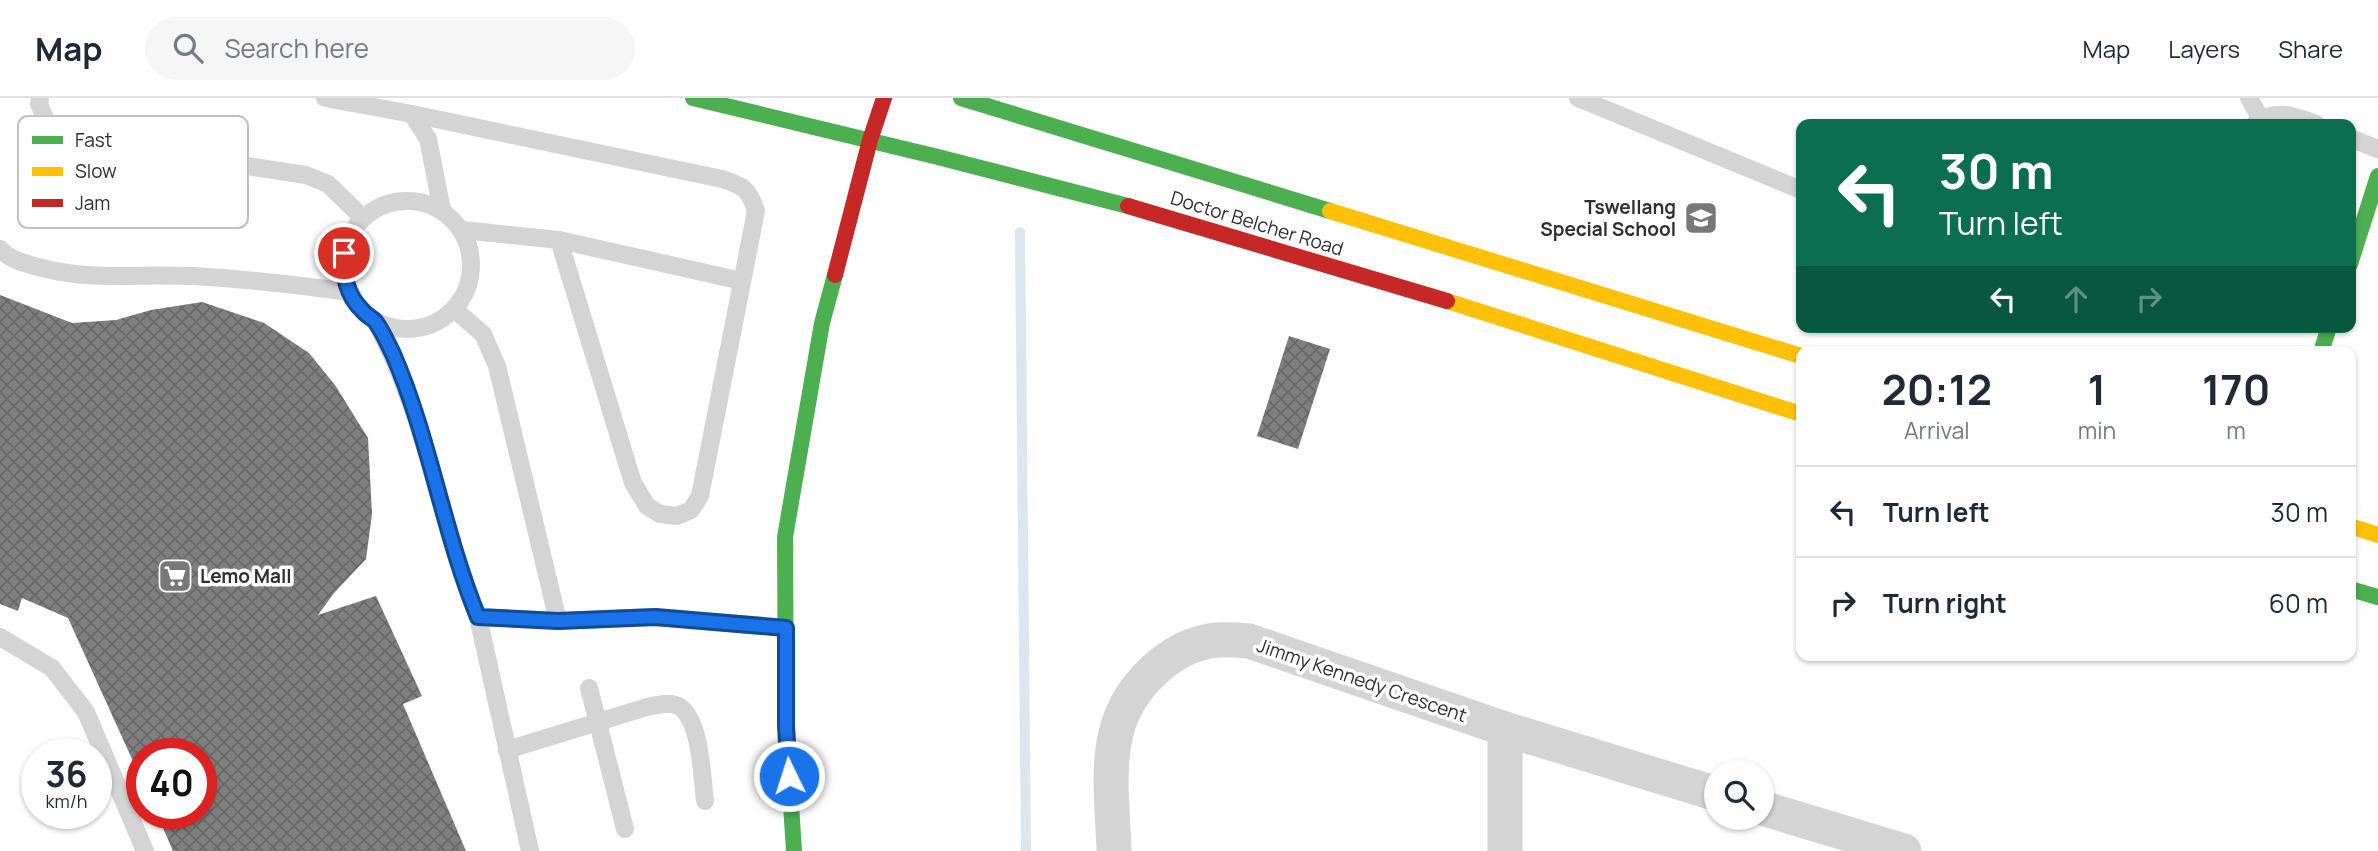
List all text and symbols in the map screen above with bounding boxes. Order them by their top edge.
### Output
search box [145,17,635,80]
text: Map [35,26,103,71]
icon: search [169,29,207,67]
text: Search here [225,30,369,66]
text: Map [2083,32,2130,65]
text: Layers [2168,32,2240,65]
text: Share [2278,32,2343,65]
legend [18,116,248,228]
text: Fast [75,127,112,153]
text: 30 m [1939,137,2054,204]
icon: left [1824,147,1915,238]
text: Slow [75,158,117,184]
street label: Doctor Belcher Road [1167,184,1347,262]
text: Jam [75,190,110,216]
place label: Tswellang Special School [1540,194,1676,242]
school or university icon: Tswellang Special School [1682,199,1720,237]
text: Turn left [1939,201,2063,245]
pin [314,223,374,283]
icon: arrive [325,234,363,272]
icon: left [1984,280,2022,318]
icon: ahead [2057,280,2095,318]
icon: right [2130,280,2168,318]
text: 20:12 [1882,360,1992,418]
text: 1 [2088,360,2106,418]
text: 170 [2202,360,2270,418]
text: Arrival [1904,414,1970,446]
text: min [2078,414,2116,446]
text: m [2226,414,2246,446]
icon: left [1824,493,1862,531]
text: Turn left [1883,494,1990,530]
text: 30 m [2271,494,2328,530]
supermarket icon: Lemo Mall [156,557,194,595]
place label: Lemo Mall [200,563,292,589]
icon: right [1824,584,1862,622]
text: Turn right [1883,585,2007,621]
text: 60 m [2269,585,2328,621]
street label: Jimmy Kennedy Crescent [1254,632,1470,728]
speed limit sign: 40 [126,738,217,829]
position arrow [752,739,826,813]
text: 36 [45,750,88,798]
map controls [1704,760,1774,830]
button: search [1704,760,1774,830]
text: km/h [46,789,87,813]

